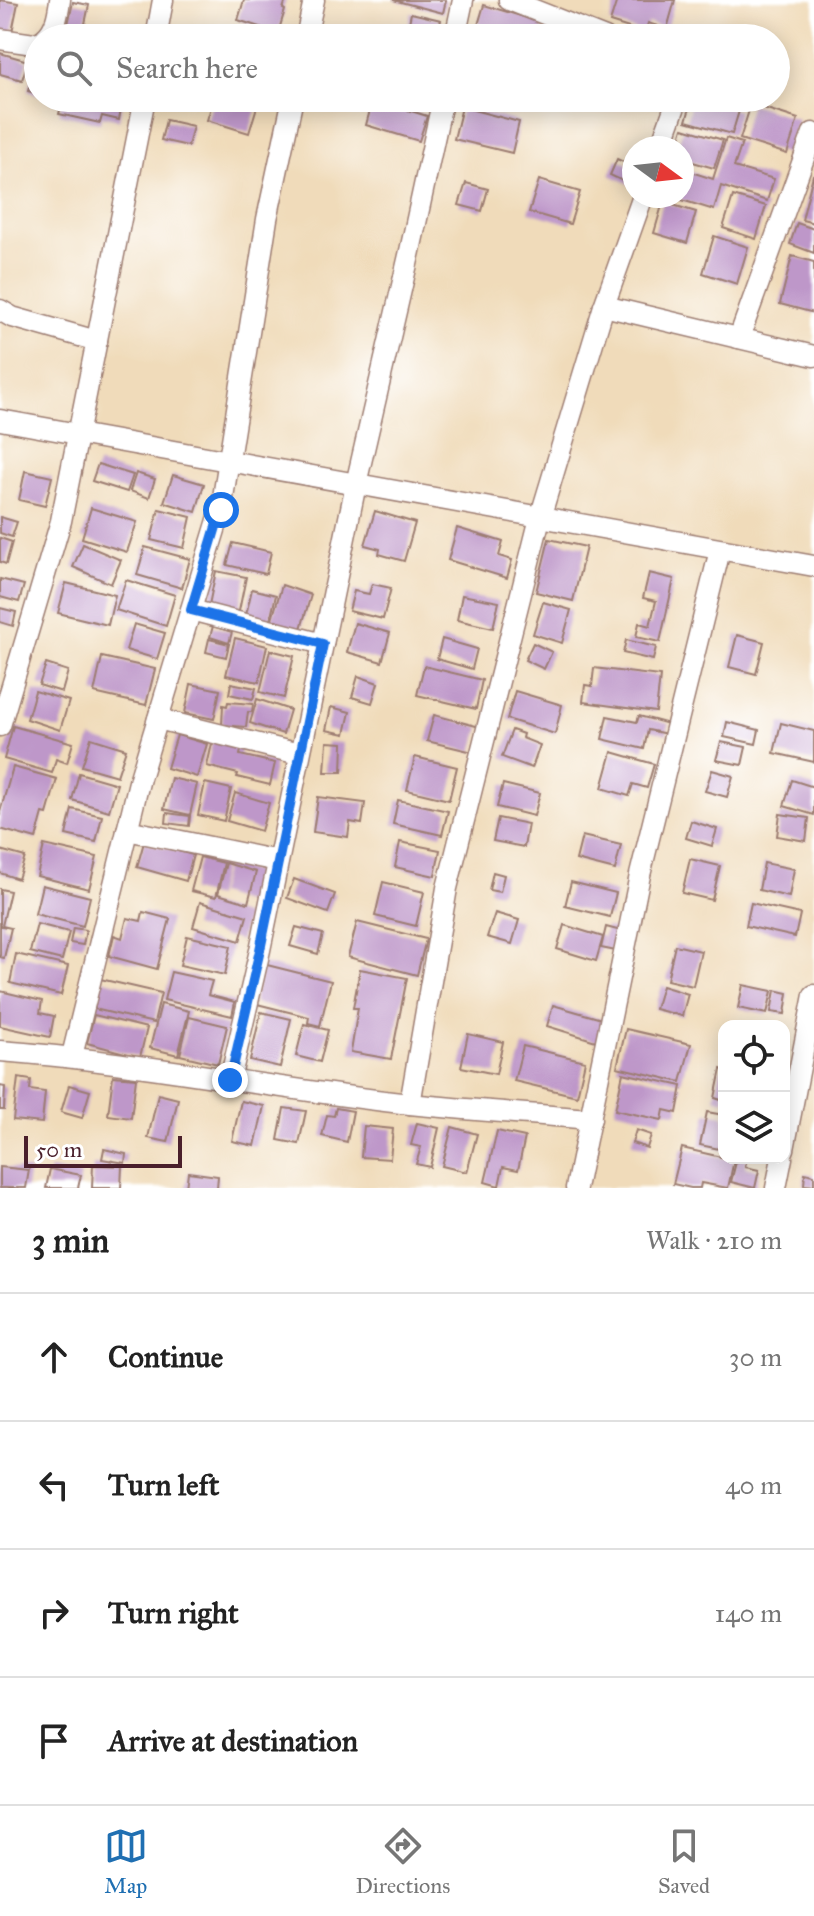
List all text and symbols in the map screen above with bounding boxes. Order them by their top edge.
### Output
search box [24,24,790,112]
icon: search [52,46,96,90]
text: Search here [116,50,258,86]
north arrow [622,136,694,208]
route start [203,492,239,528]
map controls [718,1020,790,1164]
button: locate [718,1020,790,1092]
route end [212,1062,248,1098]
button: layers [718,1092,790,1164]
scale bar [24,1132,182,1168]
text: 50 m [36,1136,82,1163]
text: 3 min [32,1220,109,1261]
text: Walk · 210 m [646,1224,782,1256]
icon: ahead [32,1335,76,1379]
text: Continue [108,1339,223,1375]
text: 30 m [729,1341,782,1373]
icon: left [32,1463,76,1507]
text: Turn left [108,1467,219,1503]
text: 40 m [725,1469,782,1501]
icon: right [32,1591,76,1635]
text: Turn right [108,1595,239,1631]
text: 140 m [715,1597,782,1629]
icon: arrive [32,1719,76,1763]
text: Arrive at destination [108,1723,358,1759]
tab: Map [104,1824,148,1899]
tab: Directions [355,1824,450,1899]
tab: Saved [658,1824,710,1899]

